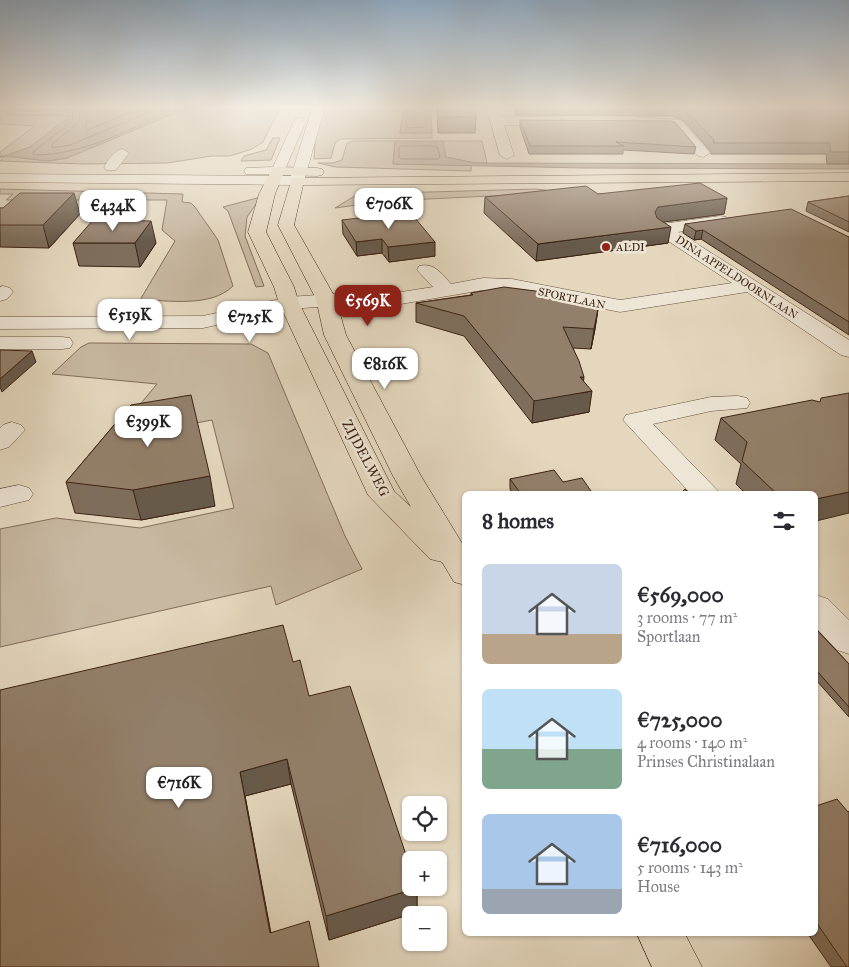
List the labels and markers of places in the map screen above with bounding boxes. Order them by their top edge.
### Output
pin: €706K [354,188,424,230]
pin: €434K [78,190,148,232]
marker: ALDI [600,241,612,253]
place label: ALDI [615,241,645,254]
pin: €569K [333,284,403,327]
pin: €519K [95,298,165,341]
pin: €725K [215,300,285,343]
pin: €816K [350,348,420,390]
pin: €399K [113,406,183,448]
pin: €716K [144,766,214,809]

